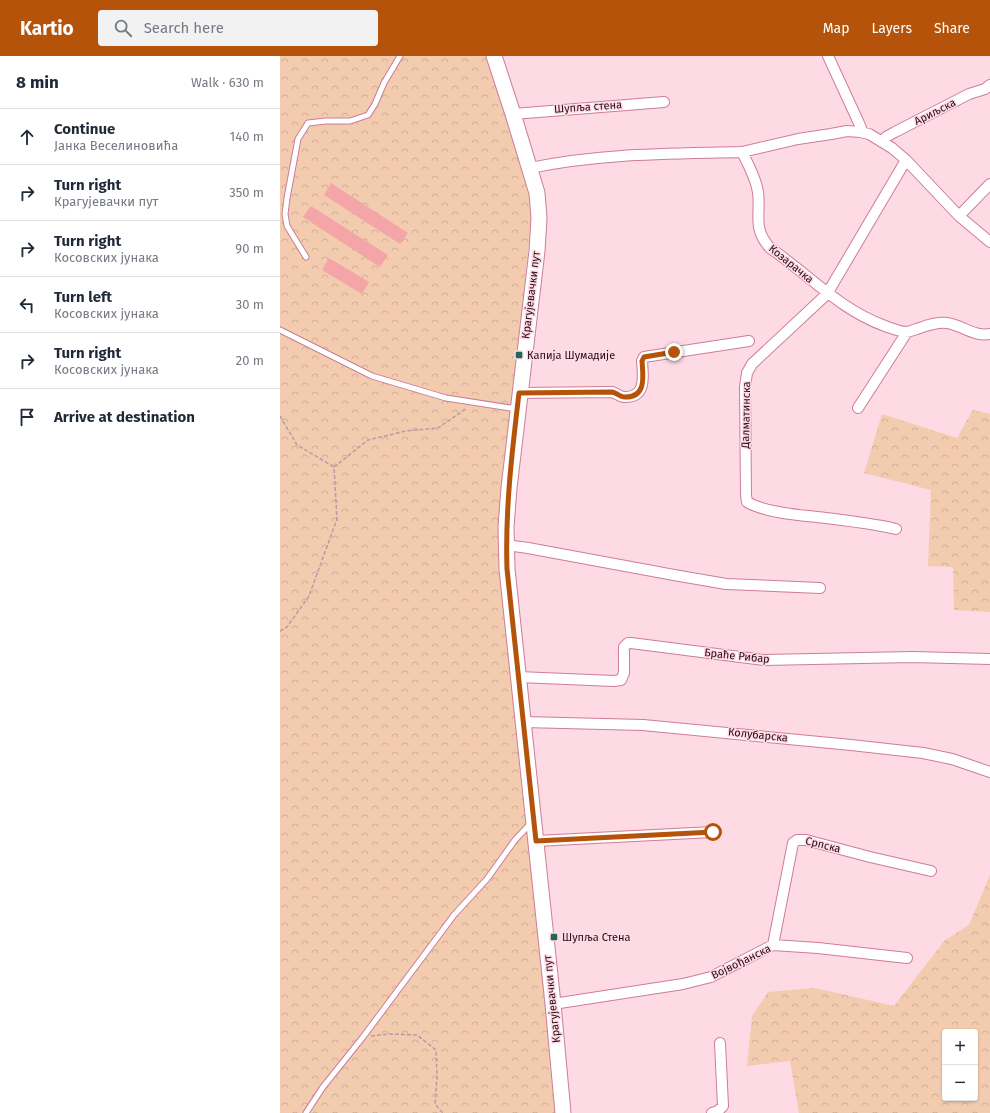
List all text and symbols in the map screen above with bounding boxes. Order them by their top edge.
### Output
search box [98,10,378,46]
text: Kartio [20,17,74,40]
icon: search [112,17,134,39]
text: Search here [144,19,224,37]
text: Map [823,20,849,37]
text: Layers [871,20,912,37]
text: Share [934,20,970,37]
text: 8 min [16,72,59,93]
text: Walk · 630 m [191,75,264,90]
street label: Ариљска [912,96,958,128]
street label: Шупља стена [554,98,622,116]
text: Continue [54,120,115,138]
icon: ahead [16,126,38,148]
text: 140 m [230,129,264,144]
text: Јанка Веселиновића [54,138,178,153]
text: Turn right [54,176,121,194]
icon: right [16,182,38,204]
text: 350 m [229,185,264,200]
text: Крагујевачки пут [54,194,158,209]
text: Turn right [54,232,121,250]
icon: right [16,238,38,260]
text: 90 m [235,241,264,256]
street label: Козарачка [766,242,816,286]
text: Косовских јунака [54,250,159,265]
street label: Крагујевачки пут [519,250,543,340]
text: Turn left [54,288,112,306]
icon: left [16,294,38,316]
text: 30 m [236,297,264,312]
text: Косовских јунака [54,306,159,321]
route end [665,343,683,361]
text: Turn right [54,344,121,362]
place label: Капија Шумадије [527,349,615,362]
icon: right [16,350,38,372]
marker: Капија Шумадије [514,350,524,360]
text: 20 m [236,353,264,368]
text: Косовских јунака [54,362,159,377]
street label: Далматинска [739,381,753,450]
icon: arrive [16,406,38,428]
text: Arrive at destination [54,408,195,426]
street label: Браће Рибар [704,646,770,666]
street label: Колубарска [728,725,789,745]
route start [704,823,722,841]
street label: Српска [804,834,842,856]
place label: Шупља Стена [562,931,631,944]
marker: Шупља Стена [549,932,559,942]
street label: Војвођанска [709,942,773,982]
street label: Крагујевачки пут [541,954,563,1044]
map controls [942,1029,978,1101]
button: + [942,1029,978,1065]
button: − [942,1065,978,1101]

